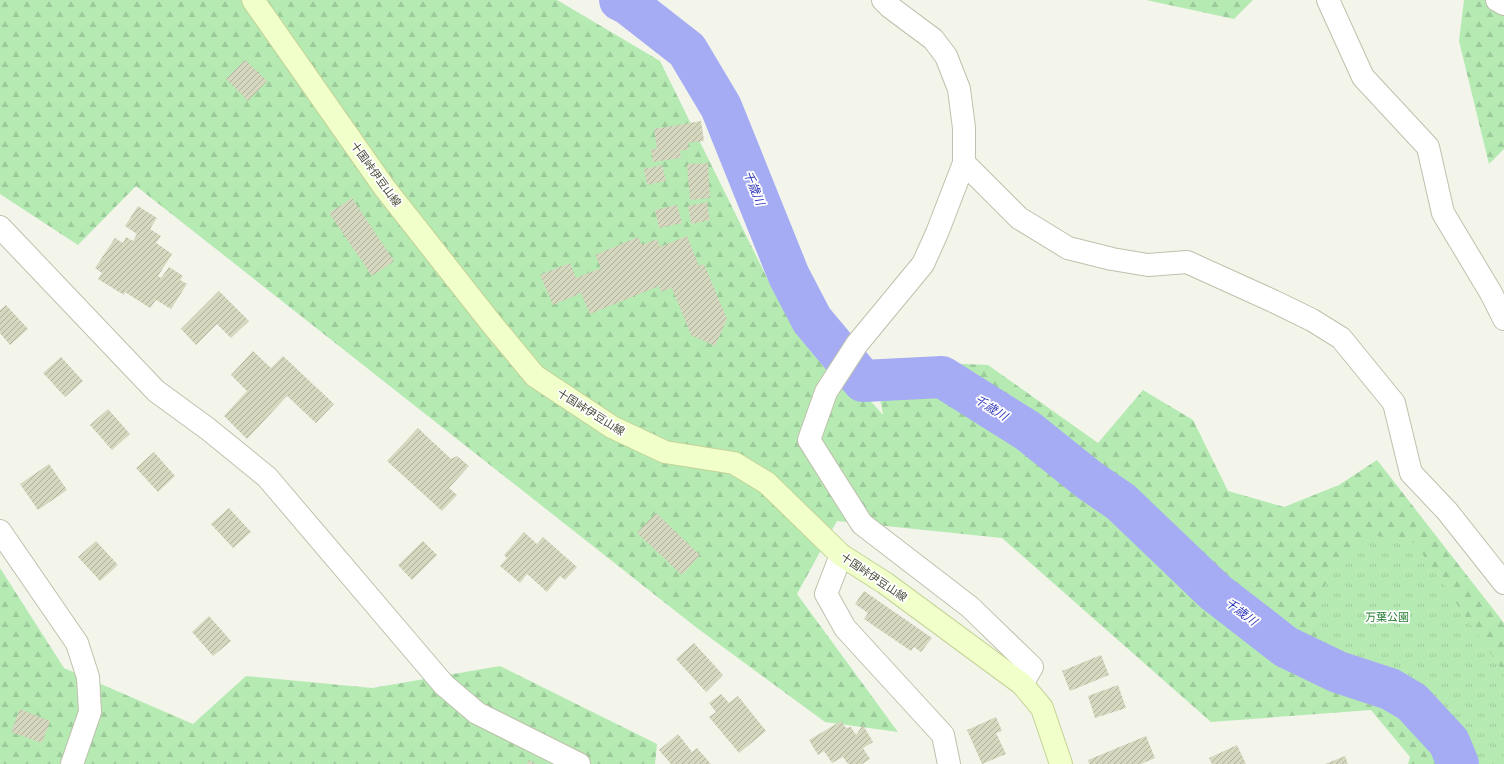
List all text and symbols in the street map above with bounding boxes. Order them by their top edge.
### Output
street label: 十国峠伊豆山線 [348,139,403,209]
water label: 千歳川 [740,169,768,210]
street label: 十国峠伊豆山線 [555,387,627,438]
water label: 千歳川 [971,393,1012,425]
street label: 十国峠伊豆山線 [838,550,909,604]
water label: 千歳川 [1222,596,1261,630]
park label: 万葉公園 [1365,611,1409,624]

